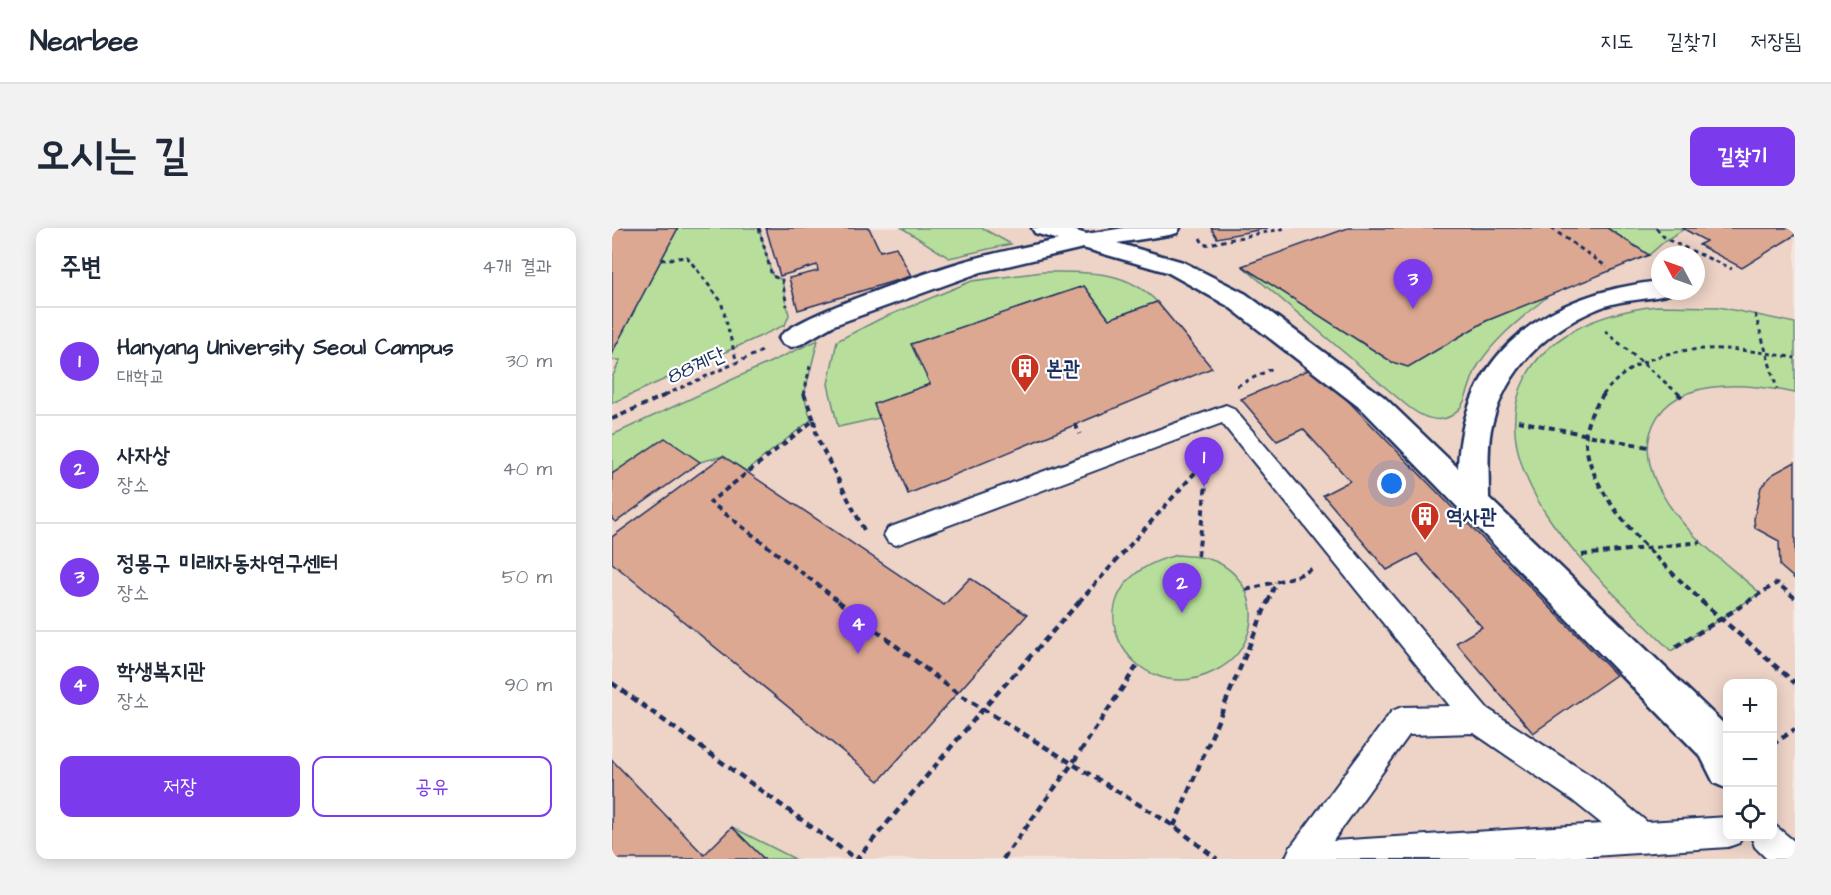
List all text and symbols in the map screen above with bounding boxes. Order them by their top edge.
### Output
text: Nearbee [30,22,138,61]
text: 지도 [1600,27,1634,56]
text: 길찾기 [1667,27,1717,56]
text: 저장됨 [1750,27,1801,56]
text: 오시는 길 [36,127,188,185]
button: 길찾기 [1690,127,1795,186]
north arrow [1651,246,1705,300]
text: 주변 [60,249,102,285]
text: 4개 결과 [482,253,552,281]
pin: 3 [1394,260,1432,309]
text: Hanyang University Seoul Campus [117,332,453,363]
street label: 88계단 [662,340,730,391]
text: 1 [78,347,81,375]
text: 30 m [506,347,552,375]
building icon: 본관 [1009,352,1041,394]
place label: 본관 [1046,354,1080,383]
text: 대학교 [117,363,165,391]
pin: 1 [1184,438,1224,487]
text: 사자상 [117,440,170,471]
text: 2 [74,455,85,483]
text: 40 m [502,455,552,483]
your location [1377,469,1406,498]
text: 장소 [117,471,149,499]
building icon: 역사관 [1409,500,1441,542]
place label: 역사관 [1446,502,1497,531]
text: 정몽구 미래자동차연구센터 [117,548,338,579]
text: 3 [74,563,85,591]
text: 50 m [502,563,552,591]
pin: 2 [1162,564,1202,613]
text: 장소 [117,579,149,607]
pin: 4 [838,604,878,654]
text: 학생복지관 [117,656,206,687]
text: 4 [73,671,86,699]
text: 90 m [504,671,552,699]
map controls [1723,679,1777,841]
button: + [1723,679,1777,733]
text: 장소 [117,687,149,715]
button: − [1723,733,1777,787]
button: 저장 [60,756,300,817]
button: 공유 [312,756,552,817]
button: locate [1723,787,1777,841]

